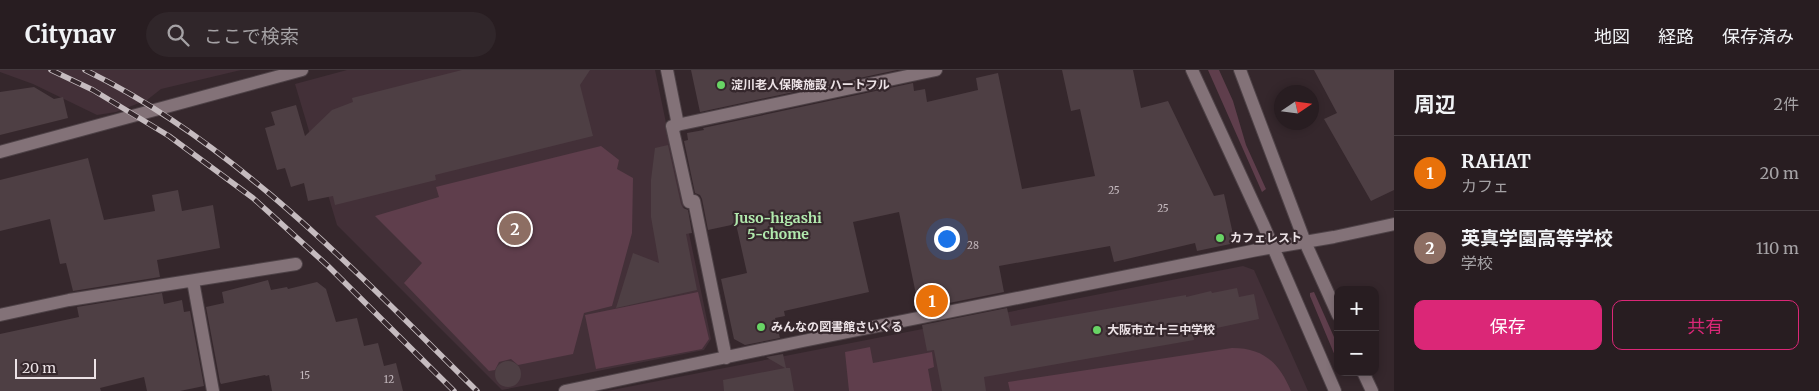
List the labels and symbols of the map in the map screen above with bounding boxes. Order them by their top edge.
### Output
place label: 淀川老人保険施設 ハートフル [731,77,890,92]
marker: 淀川老人保険施設 ハートフル [715,79,727,91]
north arrow [1274,85,1319,130]
house number: 25 [1108,184,1120,197]
house number: 25 [1157,202,1169,215]
district label: Juso-higashi 5-chome [733,209,822,243]
pin: 2 [499,210,531,248]
your location [934,226,960,252]
place label: カフェレスト [1230,230,1302,245]
marker: カフェレスト [1214,232,1226,244]
house number: 28 [967,239,979,252]
pin: 1 [916,282,948,320]
place label: みんなの図書館さいくる [771,319,903,334]
marker: みんなの図書館さいくる [755,321,767,333]
place label: 大阪市立十三中学校 [1107,322,1215,337]
marker: 大阪市立十三中学校 [1091,324,1103,336]
scale bar [15,356,96,379]
house number: 15 [300,369,310,382]
house number: 12 [384,373,394,386]

